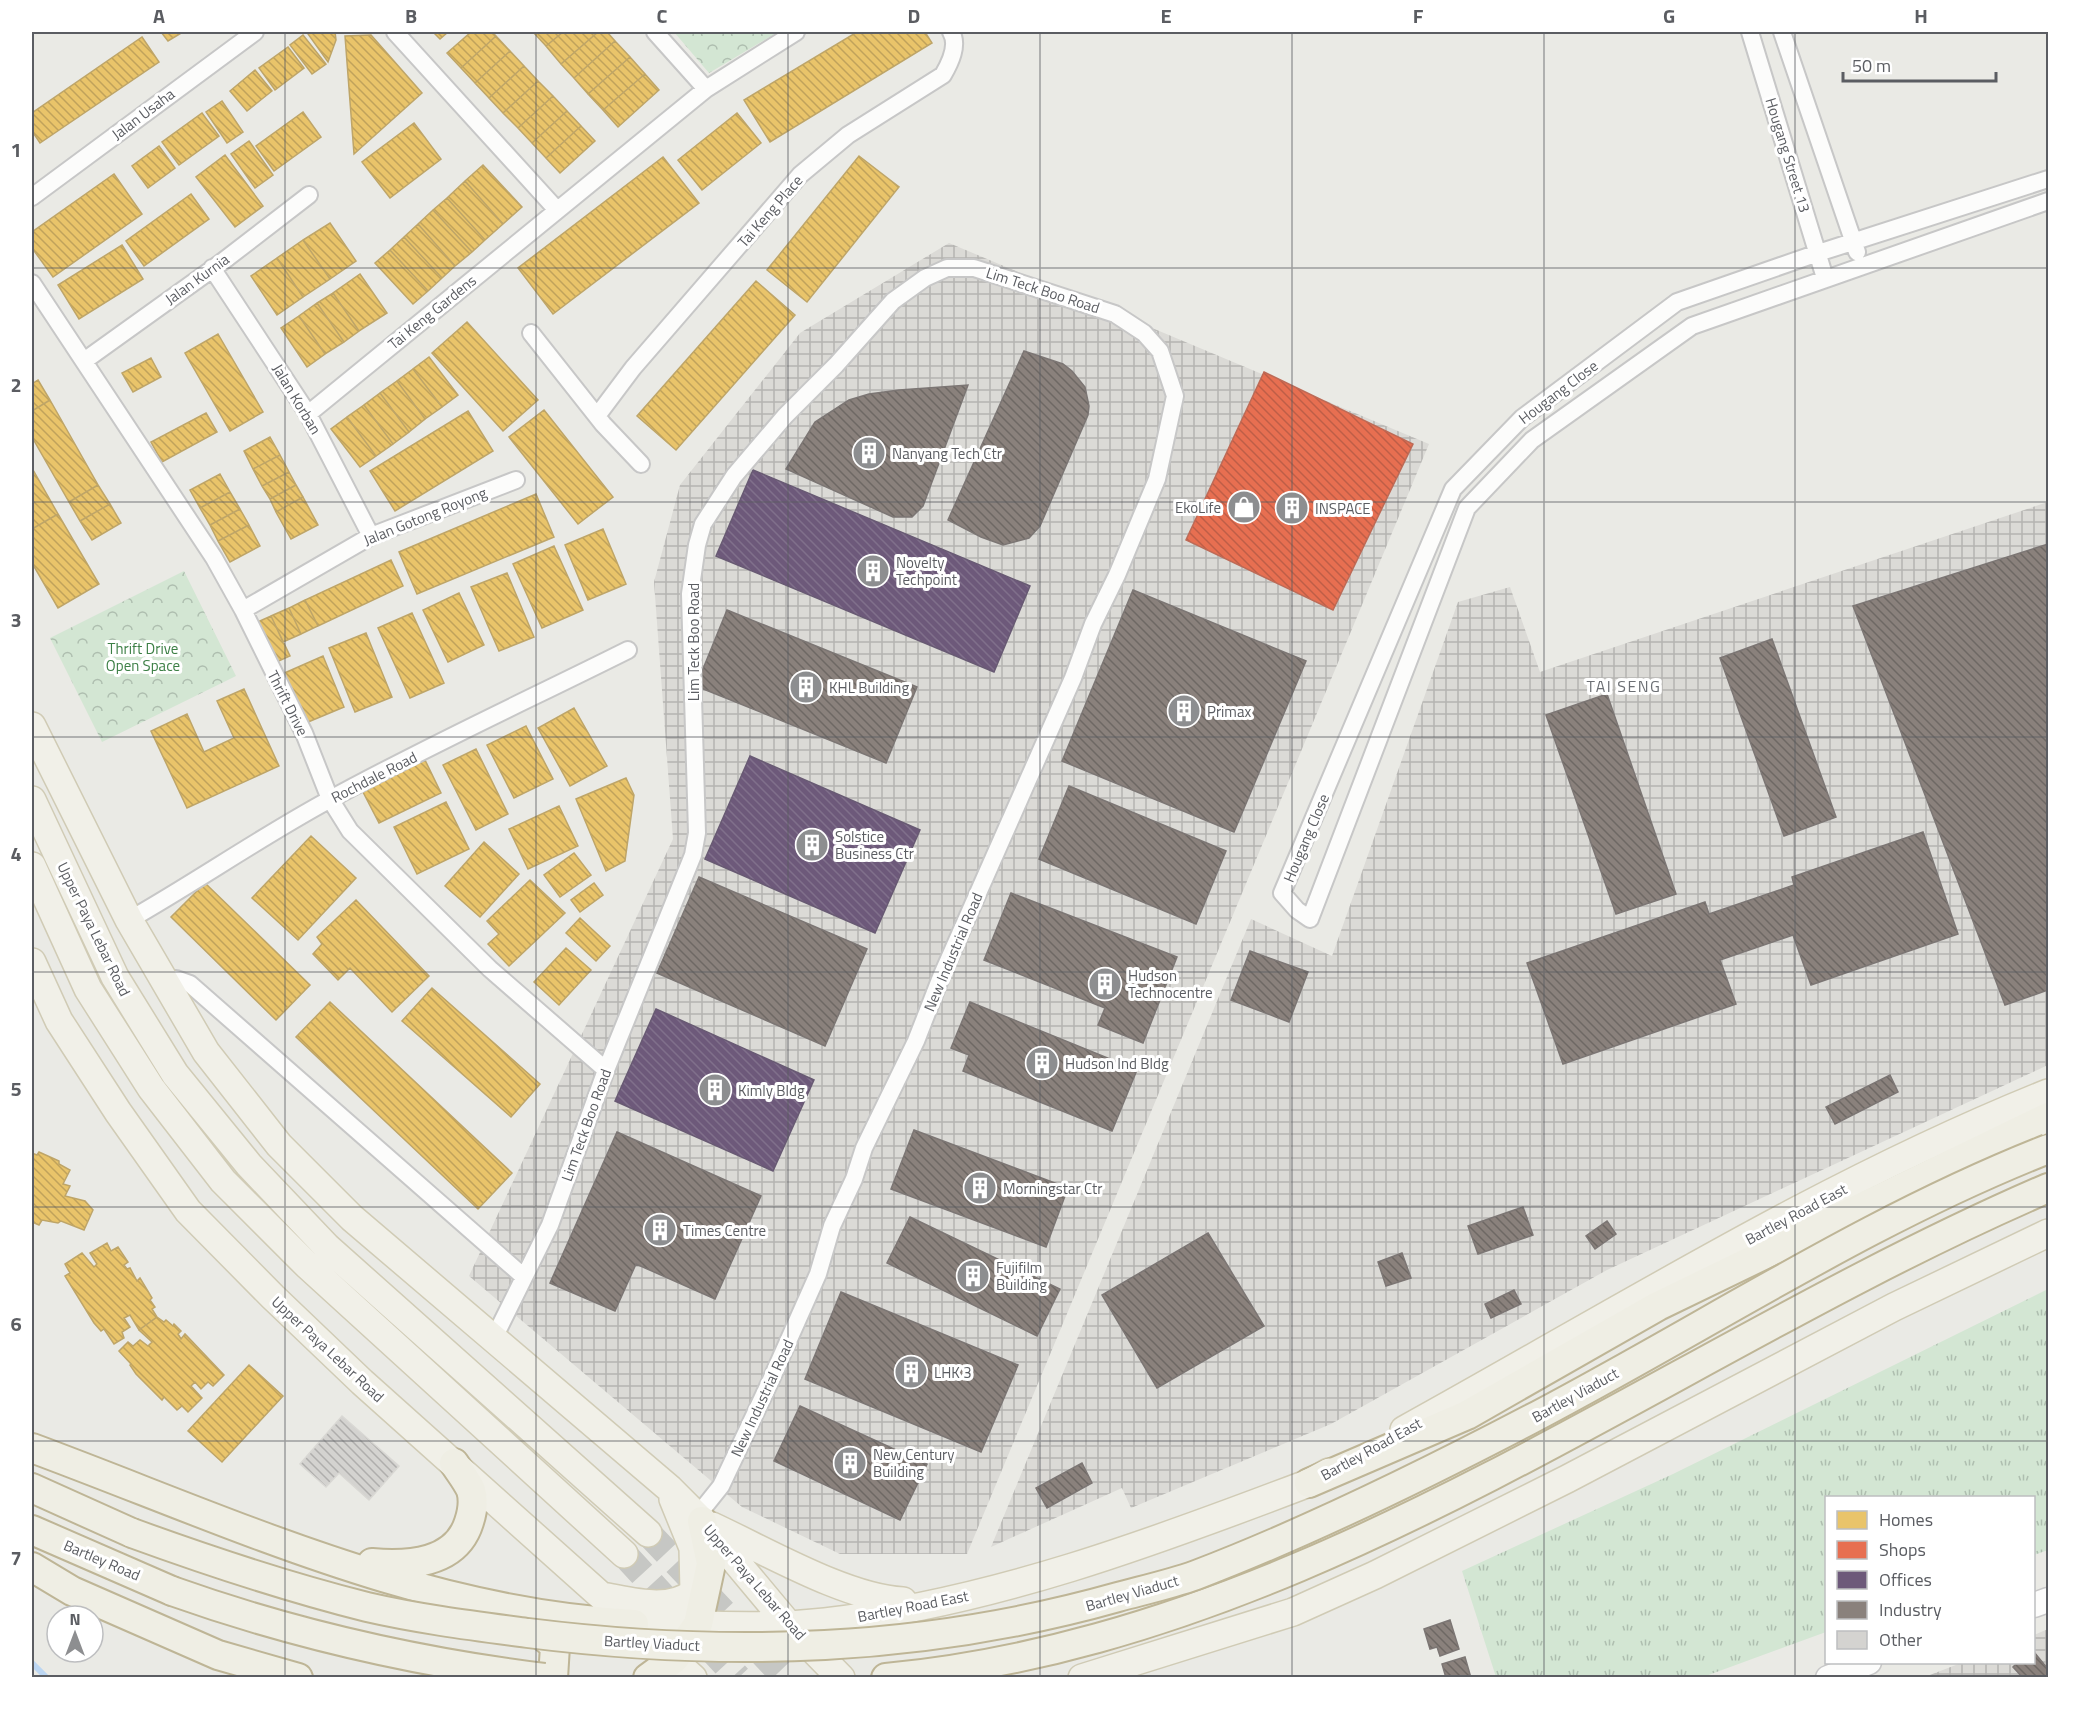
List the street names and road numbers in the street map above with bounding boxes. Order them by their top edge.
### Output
street label: Jalan Usaha [107,82,180,145]
street label: Hougang Street 13 [1760,95,1816,215]
street label: Tai Keng Place [732,170,808,252]
street label: Jalan Kurnia [160,248,234,310]
street label: Lim Teck Boo Road [983,261,1103,319]
street label: Tai Keng Gardens [383,269,481,355]
street label: Hougang Close [1513,354,1603,430]
street label: Jalan Korban [267,359,327,439]
street label: Jalan Gotong Royong [360,481,490,551]
street label: Lim Teck Boo Road [682,583,705,701]
street label: Thrift Drive [262,666,314,740]
street label: Rochdale Road [327,745,421,809]
street label: Hougang Close [1277,790,1335,886]
street label: Upper Paya Lebar Road [51,858,137,1000]
street label: New Industrial Road [918,889,988,1015]
street label: Lim Teck Boo Road [555,1065,617,1185]
street label: Bartley Road East [1741,1177,1852,1251]
street label: Upper Paya Lebar Road [266,1291,390,1407]
street label: New Industrial Road [725,1335,799,1461]
street label: Bartley Viaduct [1527,1361,1623,1428]
street label: Bartley Road East [1316,1411,1426,1486]
street label: Upper Paya Lebar Road [698,1519,812,1645]
street label: Bartley Road [60,1534,144,1586]
street label: Bartley Viaduct [1083,1569,1182,1617]
street label: Bartley Road East [856,1584,971,1628]
street label: Bartley Viaduct [604,1629,701,1657]

